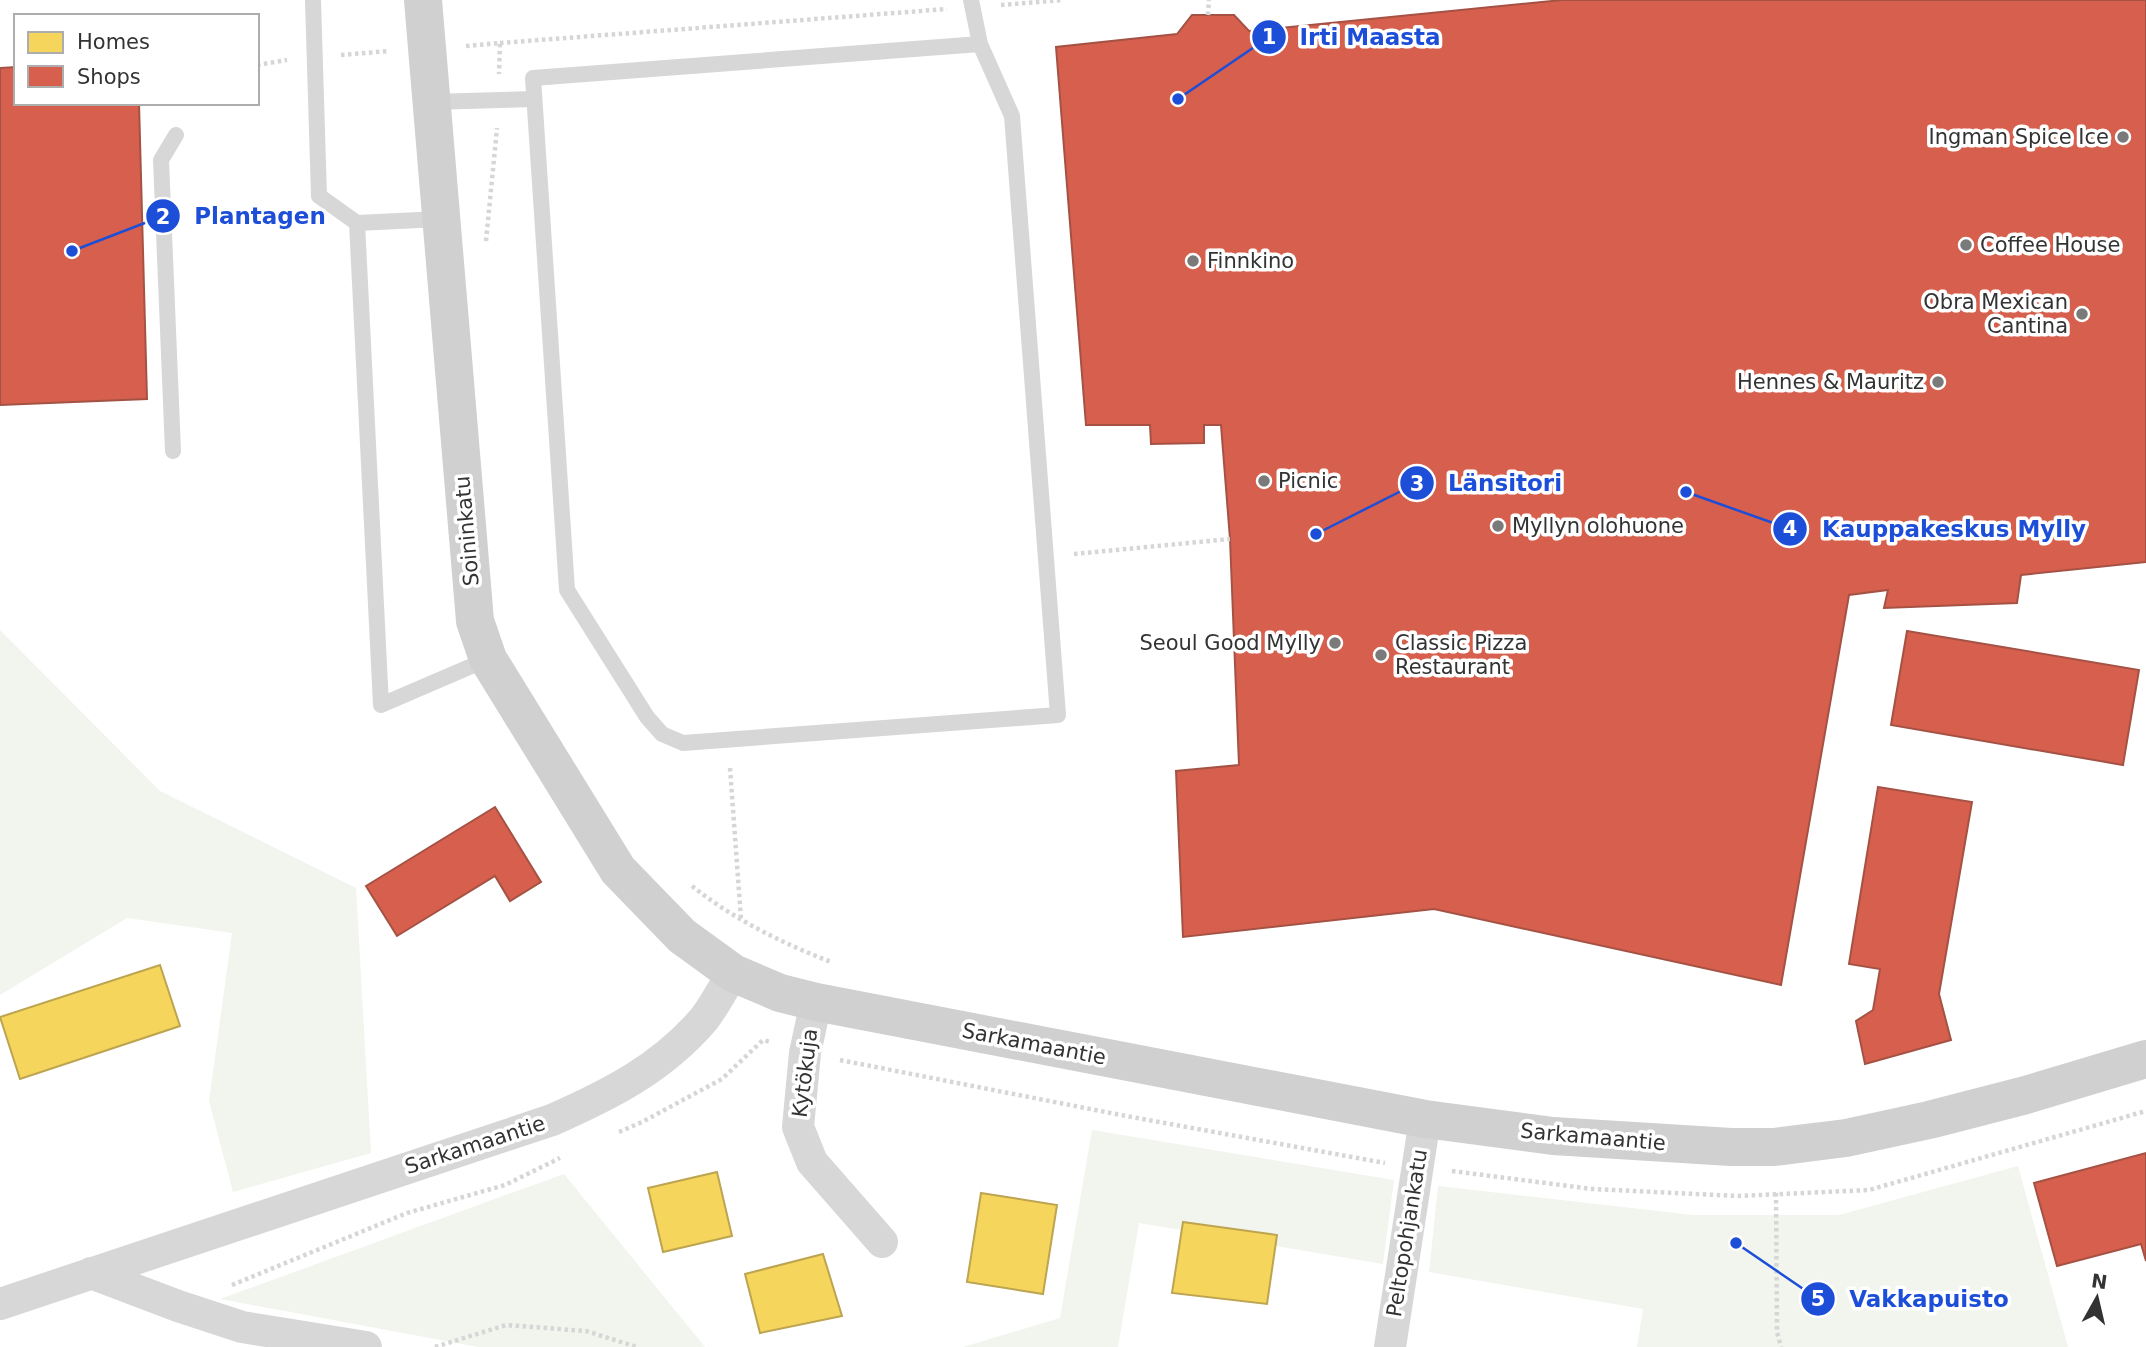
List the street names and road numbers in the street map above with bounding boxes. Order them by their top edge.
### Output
street label: Soininkatu [450,475,484,587]
street label: Sarkamaantie [960,1018,1108,1070]
street label: Kytökuja [788,1027,822,1119]
street label: Sarkamaantie [402,1111,548,1179]
street label: Sarkamaantie [1519,1119,1667,1155]
street label: Peltopohjankatu [1382,1147,1432,1319]

